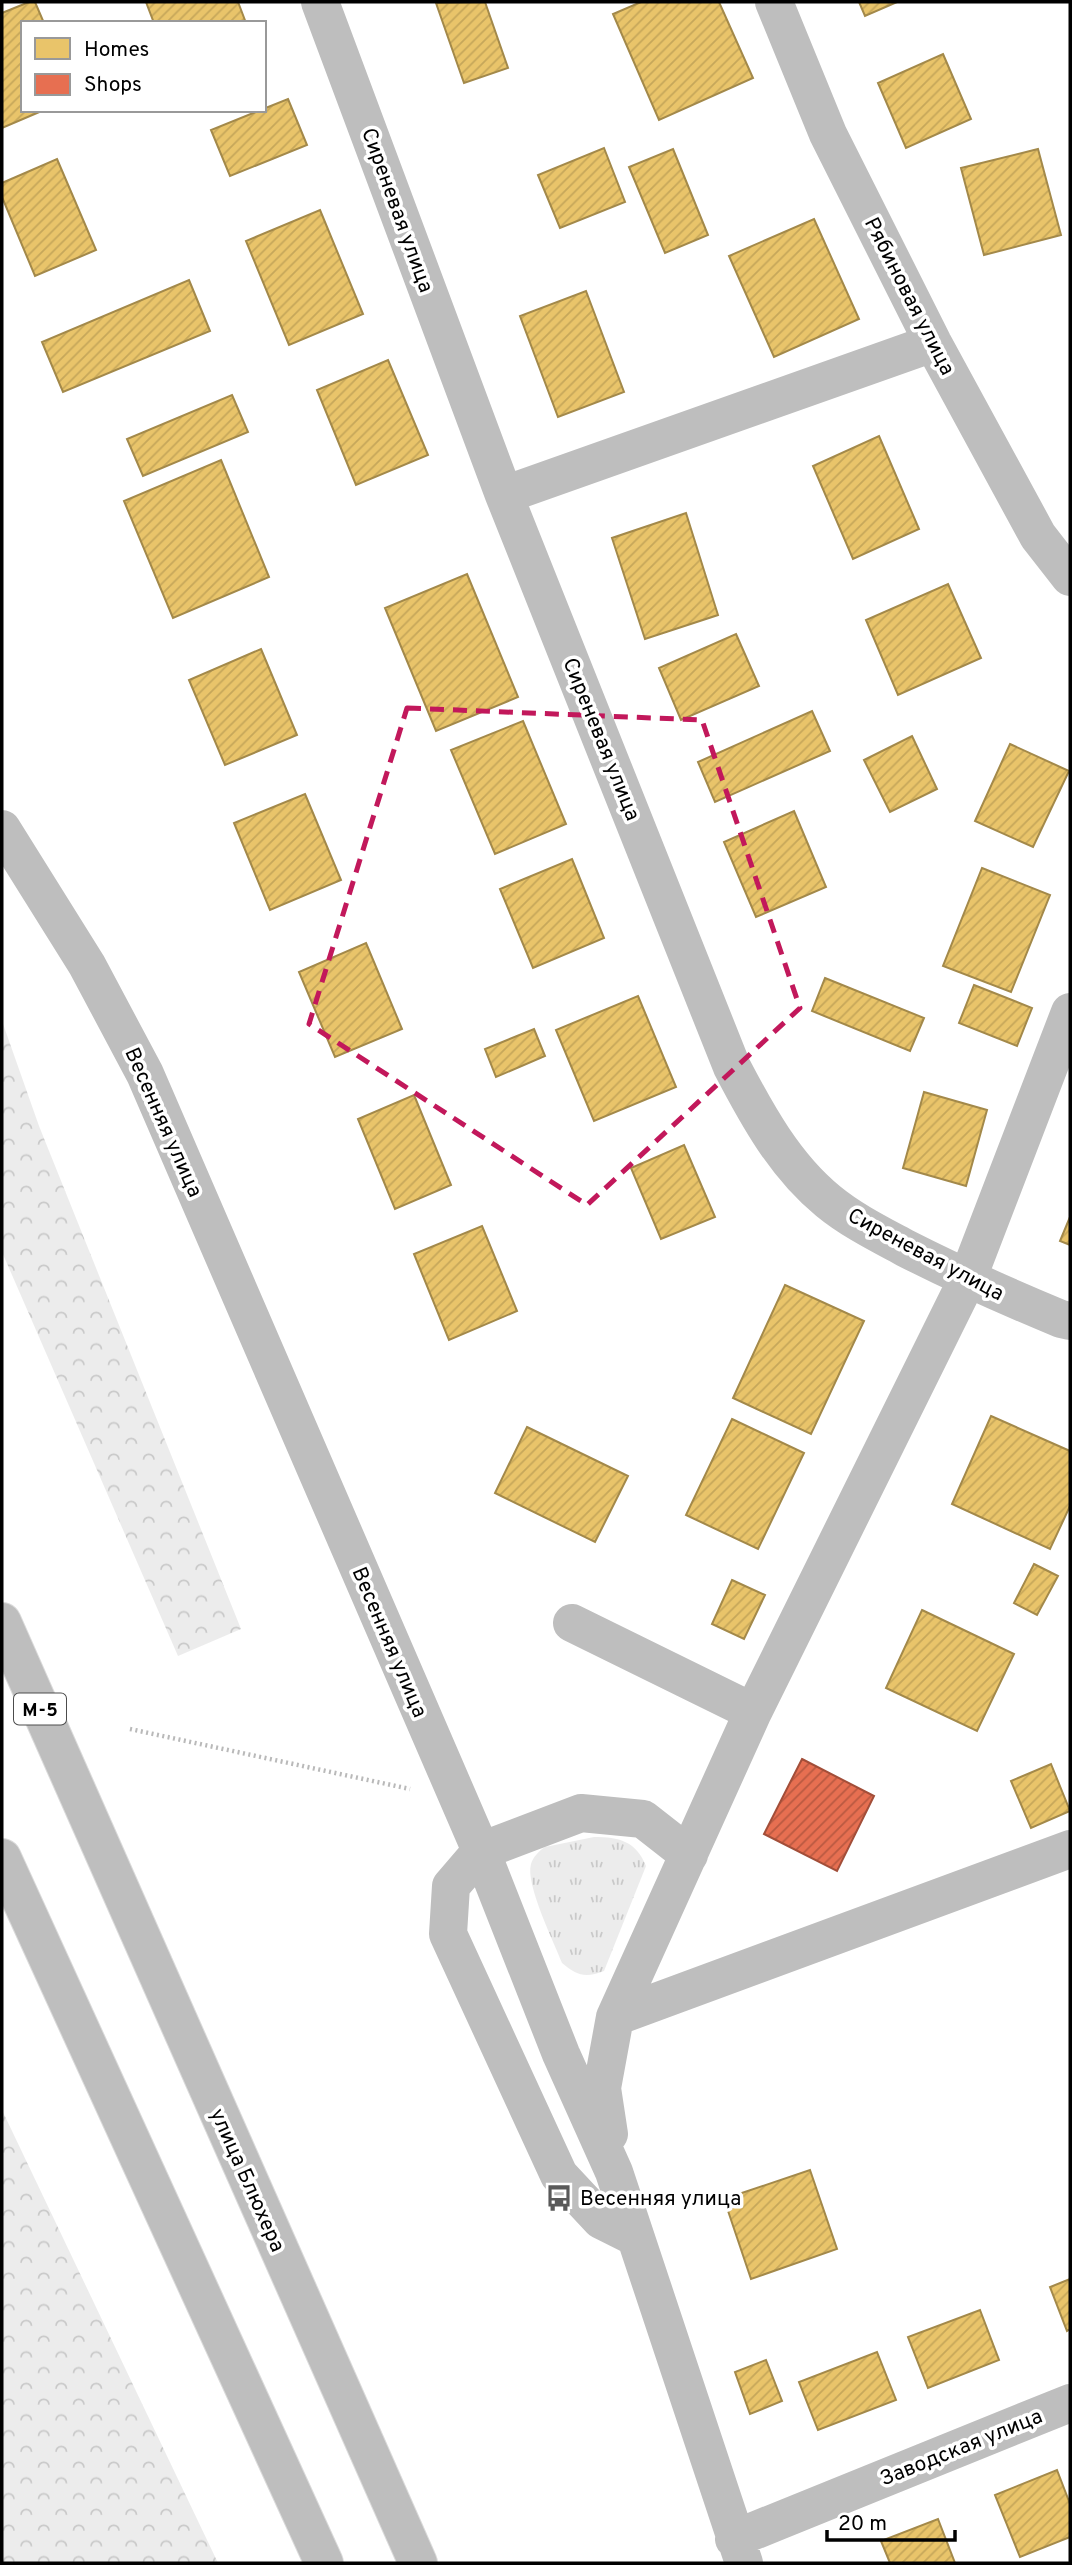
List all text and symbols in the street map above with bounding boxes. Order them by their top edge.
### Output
legend [21,21,266,112]
text: Homes [84,37,149,64]
text: Shops [84,72,142,99]
street label: Сиреневая улица [354,124,439,297]
street label: Рябиновая улица [857,213,960,380]
street label: Сиреневая улица [556,654,646,825]
street label: Весенняя улица [118,1043,208,1202]
street label: Сиреневая улица [842,1203,1008,1308]
street label: Весенняя улица [345,1563,433,1722]
road number: М-5 [14,1694,66,1724]
street label: улица Блюхера [203,2105,290,2257]
bus stop icon: Весенняя улица [544,2183,574,2213]
place label: Весенняя улица [580,2186,741,2213]
street label: Заводская улица [876,2403,1047,2493]
scale bar [827,2498,955,2542]
text: 20 m [838,2511,887,2538]

